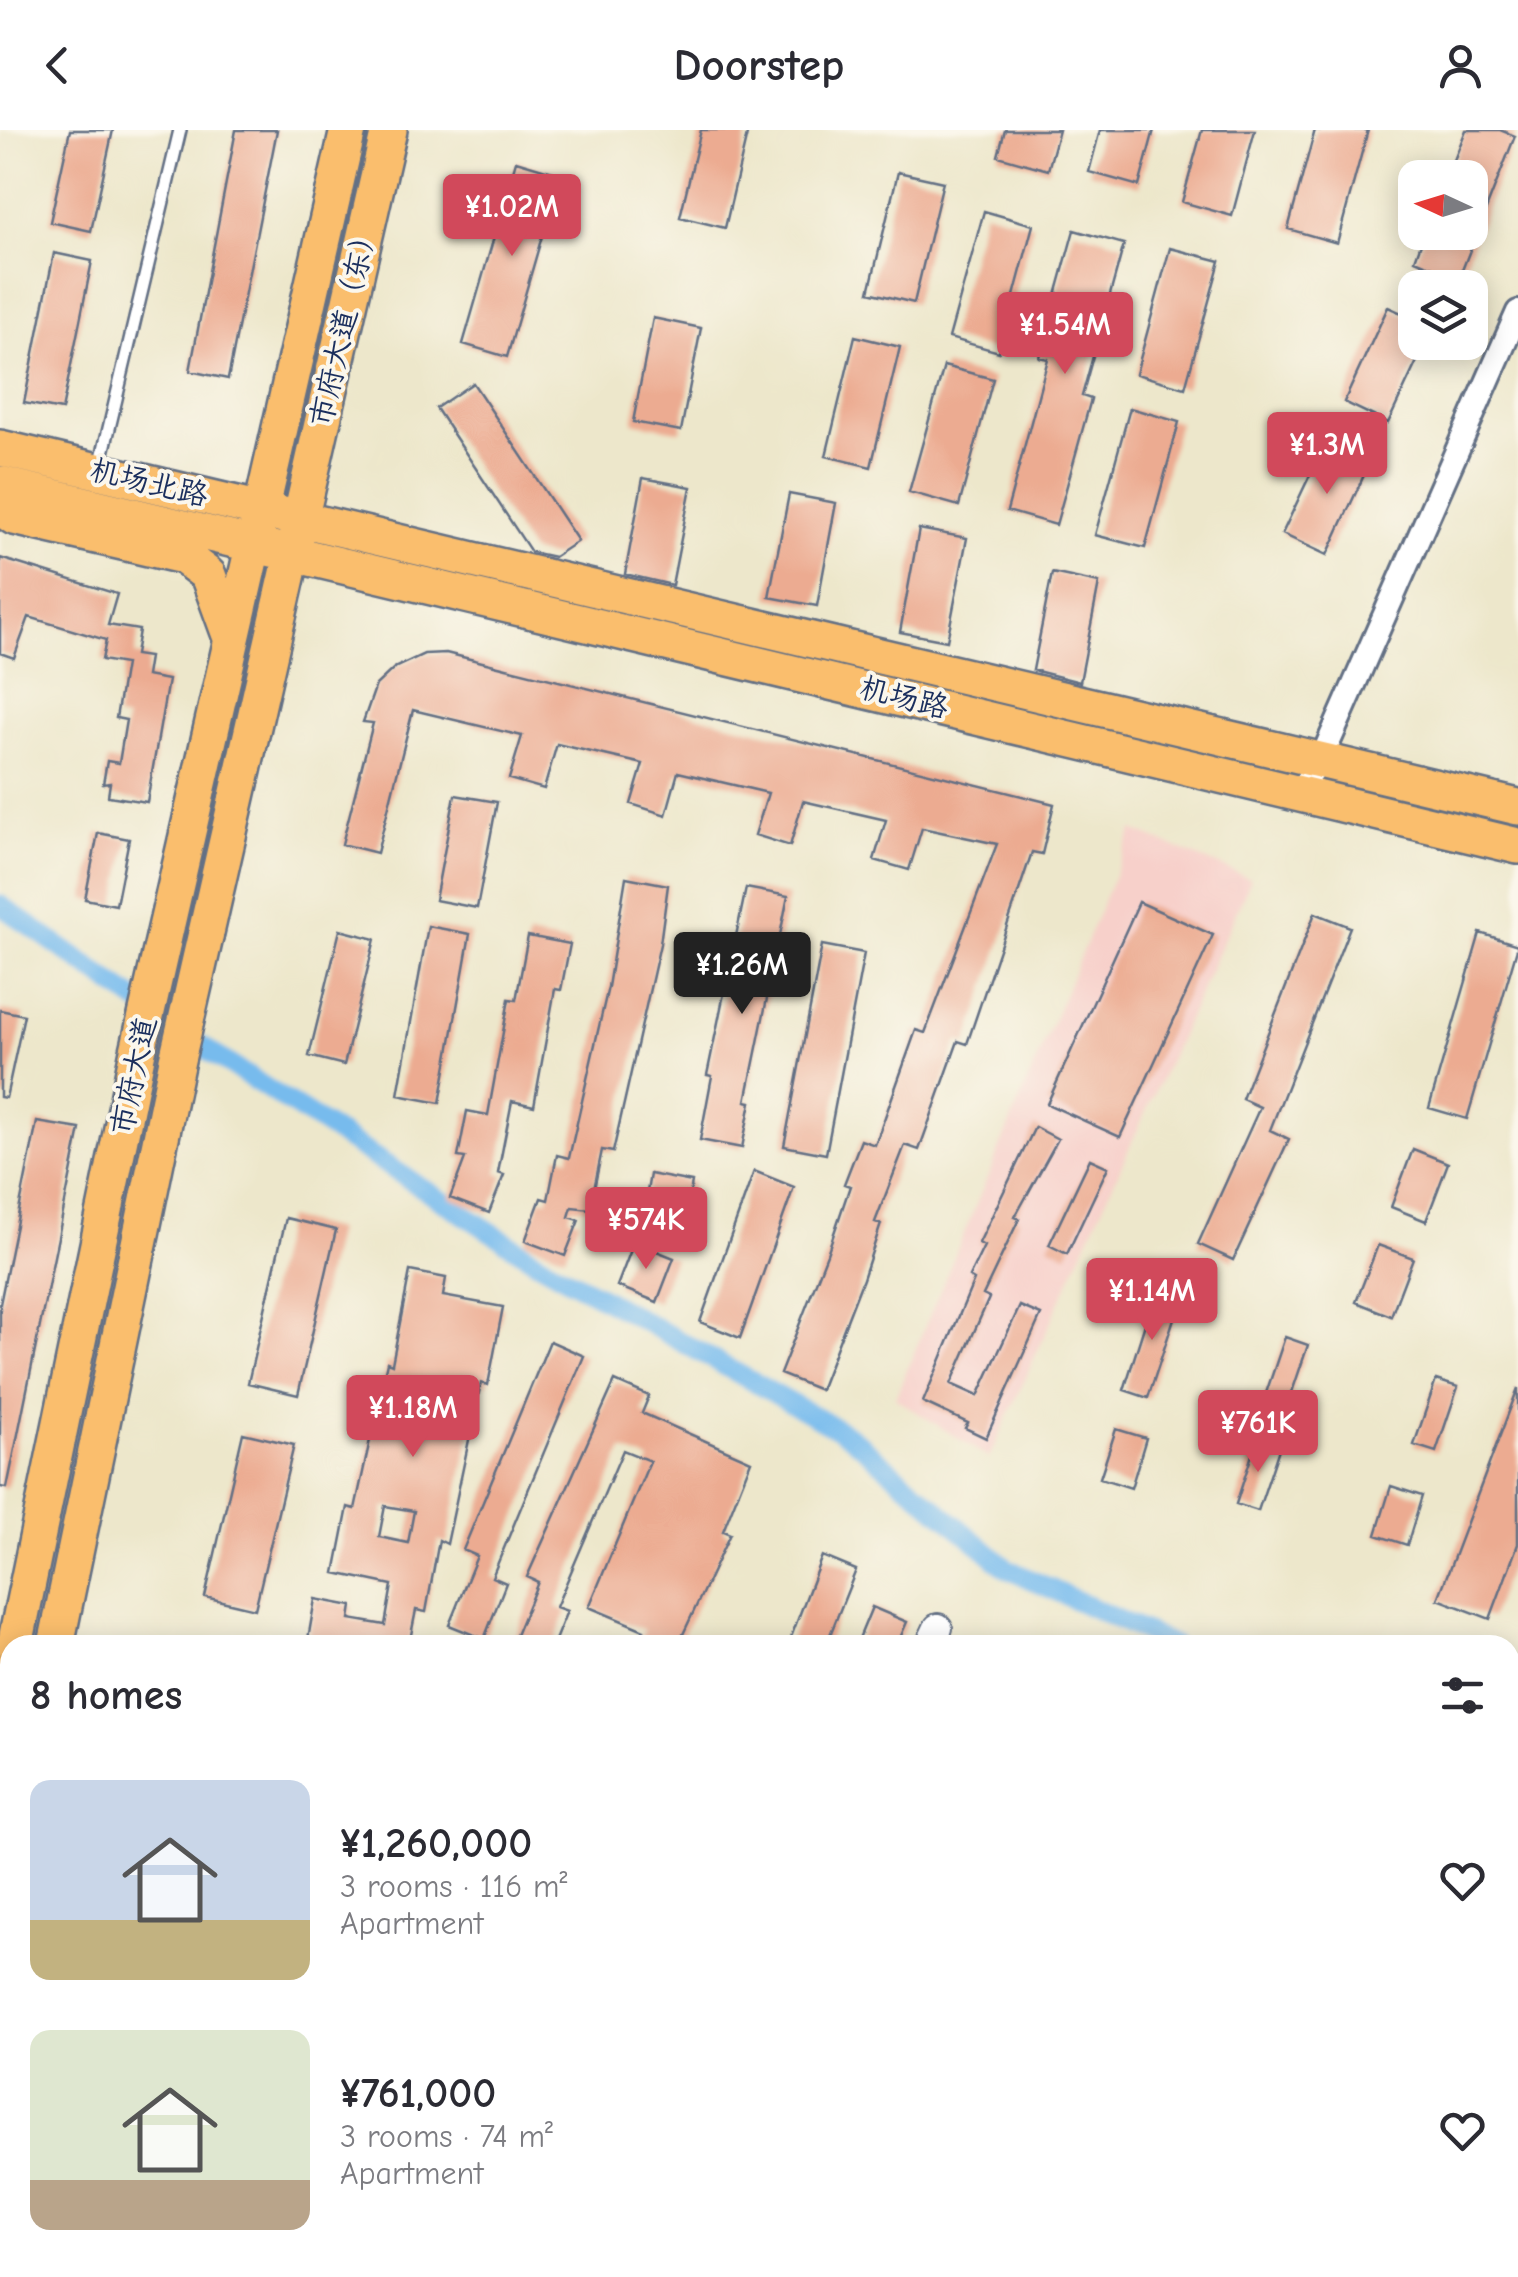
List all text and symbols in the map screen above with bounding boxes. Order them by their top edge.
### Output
icon: back [30,38,85,93]
icon: person [1433,38,1488,93]
text: Doorstep [673,39,845,91]
north arrow [1398,160,1488,250]
map controls [1398,160,1488,360]
pin: ¥1.02M [431,174,593,259]
text: ¥1.02M [465,188,559,225]
street label: 市府大道（东） [303,218,385,430]
button: layers [1398,270,1488,360]
pin: ¥1.54M [984,292,1146,377]
text: ¥1.54M [1019,306,1111,343]
pin: ¥1.3M [1257,412,1397,497]
text: ¥1.3M [1289,426,1365,463]
street label: 机场北路 [87,452,211,514]
street label: 机场路 [856,670,952,726]
pin: ¥1.26M [661,932,823,1017]
text: ¥1.26M [696,946,788,983]
street label: 市府大道 [104,1014,164,1138]
pin: ¥574K [576,1187,716,1272]
text: ¥574K [607,1201,685,1238]
pin: ¥1.14M [1071,1258,1233,1343]
text: ¥1.14M [1108,1272,1196,1309]
pin: ¥1.18M [332,1375,494,1460]
text: ¥1.18M [369,1389,457,1426]
pin: ¥761K [1188,1390,1328,1475]
text: ¥761K [1220,1404,1296,1441]
icon: filters [1435,1668,1490,1723]
text: 8 homes [30,1671,182,1720]
text: ¥1,260,000 [340,1819,532,1868]
icon: home [110,1820,230,1940]
icon: heart [1435,1853,1490,1908]
text: 3 rooms · 116 m² [340,1868,568,1905]
text: Apartment [340,1905,483,1942]
text: ¥761,000 [340,2069,496,2118]
icon: home [110,2070,230,2190]
icon: heart [1435,2103,1490,2158]
text: 3 rooms · 74 m² [340,2118,553,2155]
text: Apartment [340,2155,483,2192]

